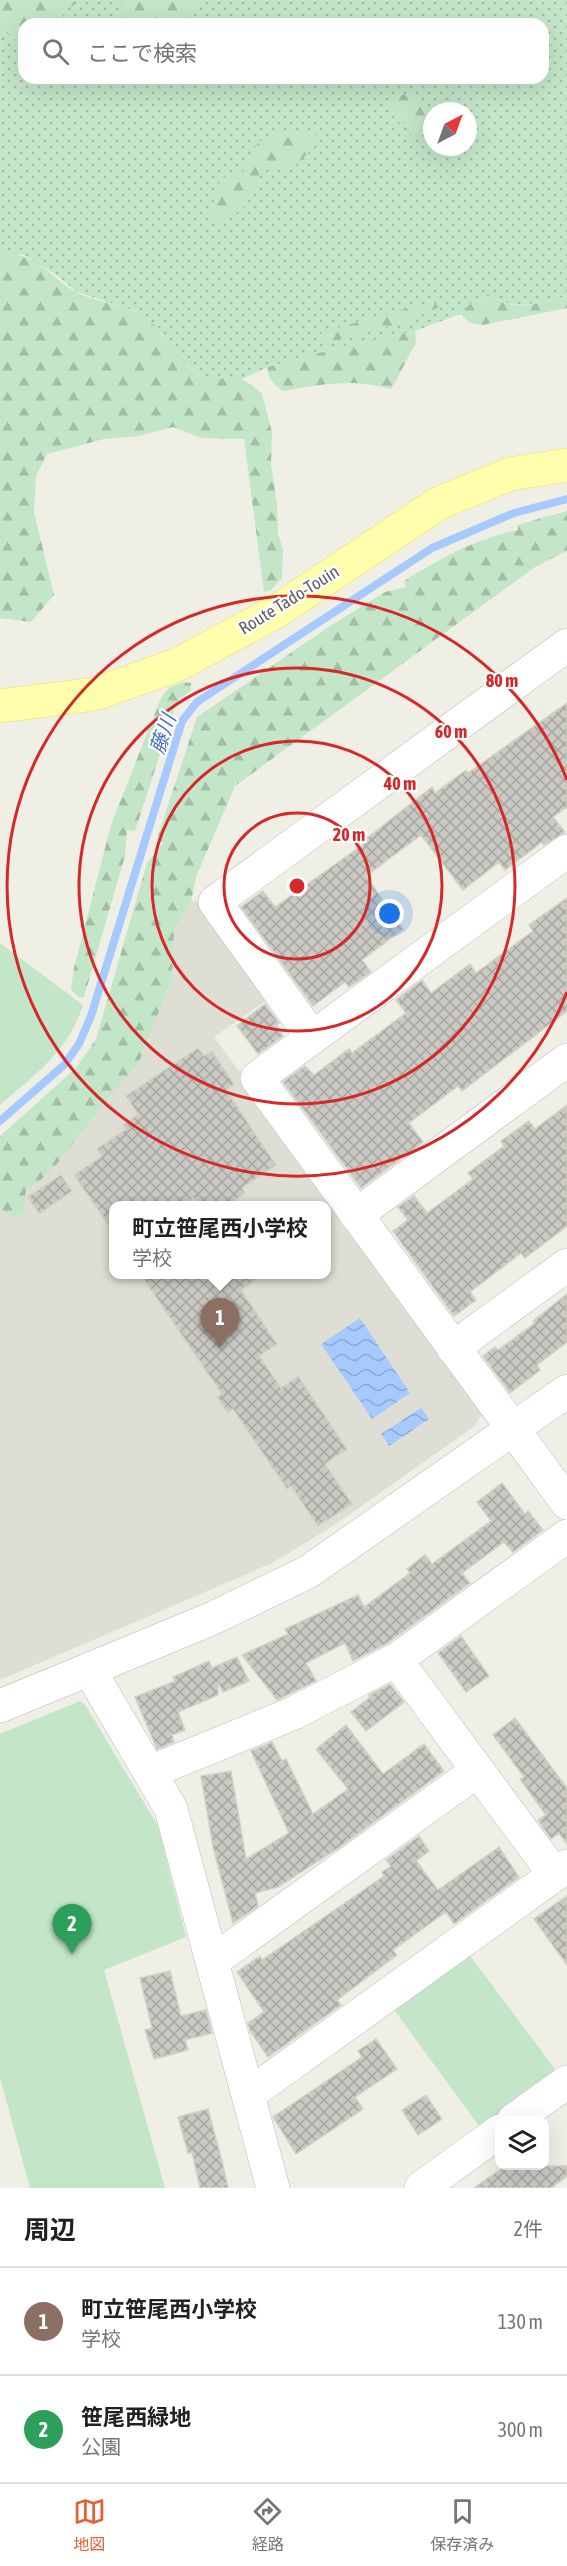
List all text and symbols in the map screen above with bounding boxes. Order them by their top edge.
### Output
search box [18,18,549,84]
icon: search [39,35,72,68]
text: ここで検索 [87,40,197,66]
north arrow [423,102,477,156]
street label: Route Tado-Touin [235,560,343,639]
text: 80 m [486,670,518,691]
water label: 藤川 [145,709,181,756]
text: 60 m [435,721,467,742]
text: 40 m [383,773,416,794]
text: 20 m [333,824,365,845]
centre of rings [287,876,307,896]
your location [375,899,404,928]
popup [109,1201,331,1279]
text: 町立笹尾西小学校 [132,1215,308,1241]
text: 学校 [132,1246,172,1269]
pin: 1 [200,1298,240,1348]
pin: 2 [52,1904,92,1954]
map controls [495,2116,549,2170]
button: layers [495,2116,549,2170]
text: 周辺 [24,2215,76,2245]
text: 2件 [514,2217,543,2240]
text: 町立笹尾西小学校 [81,2296,257,2322]
text: 1 [39,2310,48,2333]
text: 130 m [498,2310,543,2333]
text: 学校 [81,2327,121,2350]
text: 笹尾西緑地 [81,2404,191,2430]
text: 2 [39,2418,48,2441]
text: 300 m [498,2418,543,2441]
text: 公園 [81,2435,121,2458]
tab: 地図 [73,2495,106,2555]
tab: 経路 [251,2495,284,2555]
tab: 保存済み [430,2495,494,2555]

